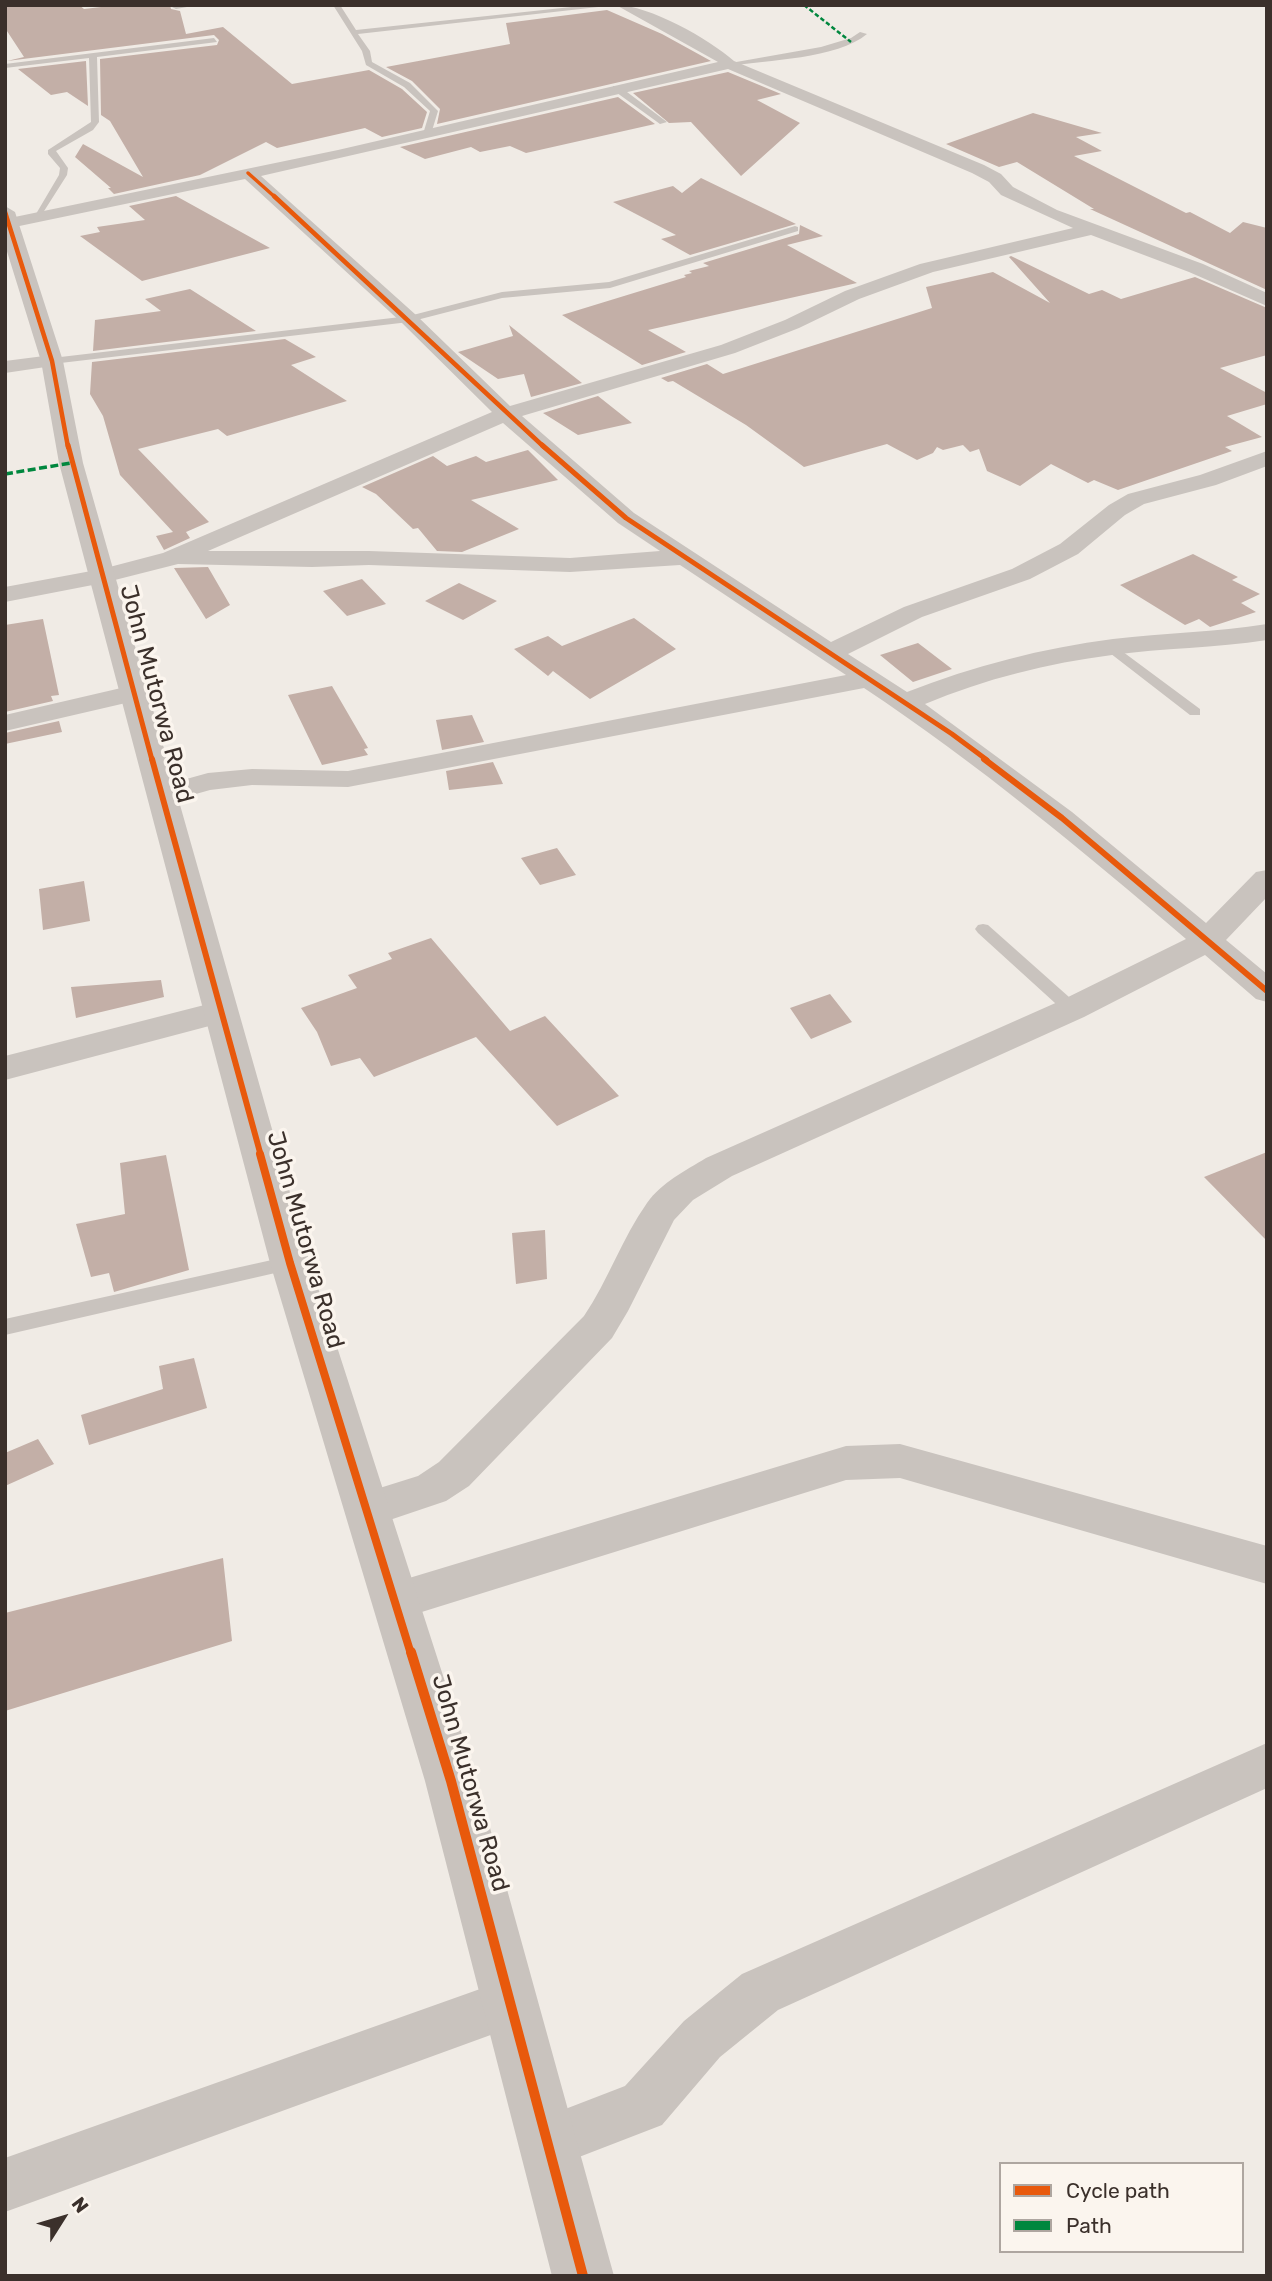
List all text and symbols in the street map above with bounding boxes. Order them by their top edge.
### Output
street label: John Mutorwa Road [113,582,199,806]
street label: John Mutorwa Road [260,1128,350,1352]
street label: John Mutorwa Road [425,1671,515,1895]
legend [999,2162,1244,2253]
text: Cycle path [1066,2178,1170,2203]
north arrow [28,2183,98,2253]
text: N [67,2193,93,2217]
text: Path [1066,2213,1112,2238]

